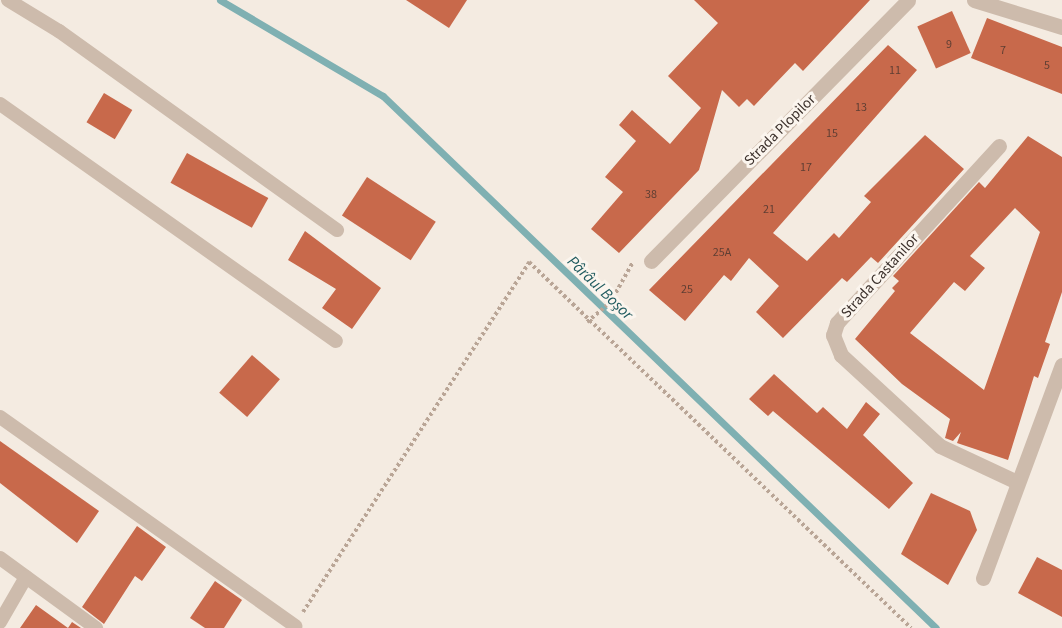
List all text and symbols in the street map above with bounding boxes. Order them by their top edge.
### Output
house number: 9 [946,38,952,52]
house number: 7 [1000,44,1006,58]
house number: 5 [1044,59,1050,73]
house number: 11 [889,64,901,78]
street label: Strada Plopilor [741,91,819,169]
house number: 13 [855,101,867,115]
house number: 15 [826,127,838,141]
house number: 17 [800,161,812,175]
house number: 38 [645,188,657,202]
house number: 21 [763,203,775,217]
street label: Strada Castanilor [837,230,923,322]
house number: 25A [713,246,731,260]
water label: Pârâul Boșor [563,252,637,324]
house number: 25 [681,283,693,297]

